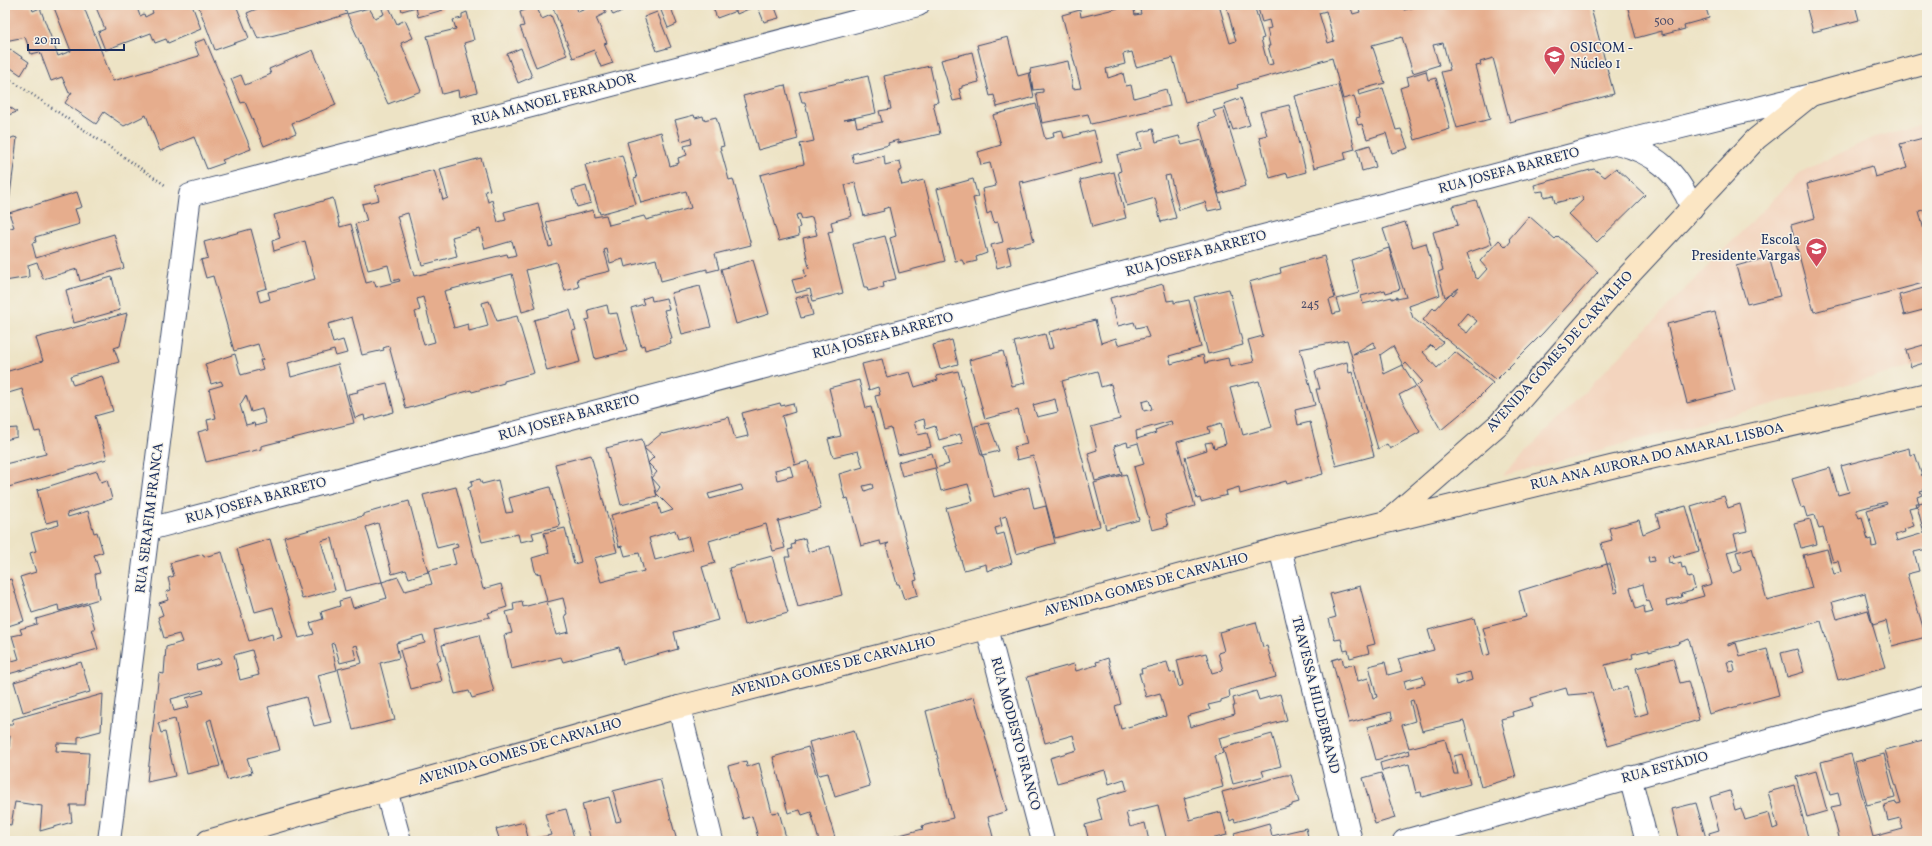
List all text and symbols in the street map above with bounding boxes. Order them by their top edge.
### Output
house number: 500 [1654,14,1674,30]
scale bar [28,26,124,52]
text: 20 m [34,33,61,49]
place label: OSICOM - Núcleo 1 [1570,39,1634,74]
school or university icon: OSICOM - Núcleo 1 [1541,43,1567,76]
street label: RUA MANOEL FERRADOR [470,69,638,131]
street label: RUA JOSEFA BARRETO [1436,143,1582,199]
street label: RUA JOSEFA BARRETO [1123,226,1269,282]
place label: Escola Presidente Vargas [1691,231,1800,266]
school or university icon: Escola Presidente Vargas [1803,235,1829,268]
street label: AVENIDA GOMES DE CARVALHO [1482,267,1638,437]
house number: 245 [1301,297,1320,313]
street label: RUA JOSEFA BARRETO [810,308,956,364]
street label: RUA JOSEFA BARRETO [496,390,642,446]
street label: RUA ANA AURORA DO AMARAL LISBOA [1528,419,1786,495]
street label: RUA SERAFIM FRANCA [131,441,169,594]
street label: RUA JOSEFA BARRETO [183,473,329,529]
street label: AVENIDA GOMES DE CARVALHO [1042,549,1250,621]
street label: TRAVESSA HILDEBRAND [1286,614,1344,776]
street label: AVENIDA GOMES DE CARVALHO [728,632,938,702]
street label: RUA MODESTO FRANCO [985,655,1045,813]
street label: AVENIDA GOMES DE CARVALHO [416,714,624,790]
street label: RUA ESTÁDIO [1619,747,1711,789]

